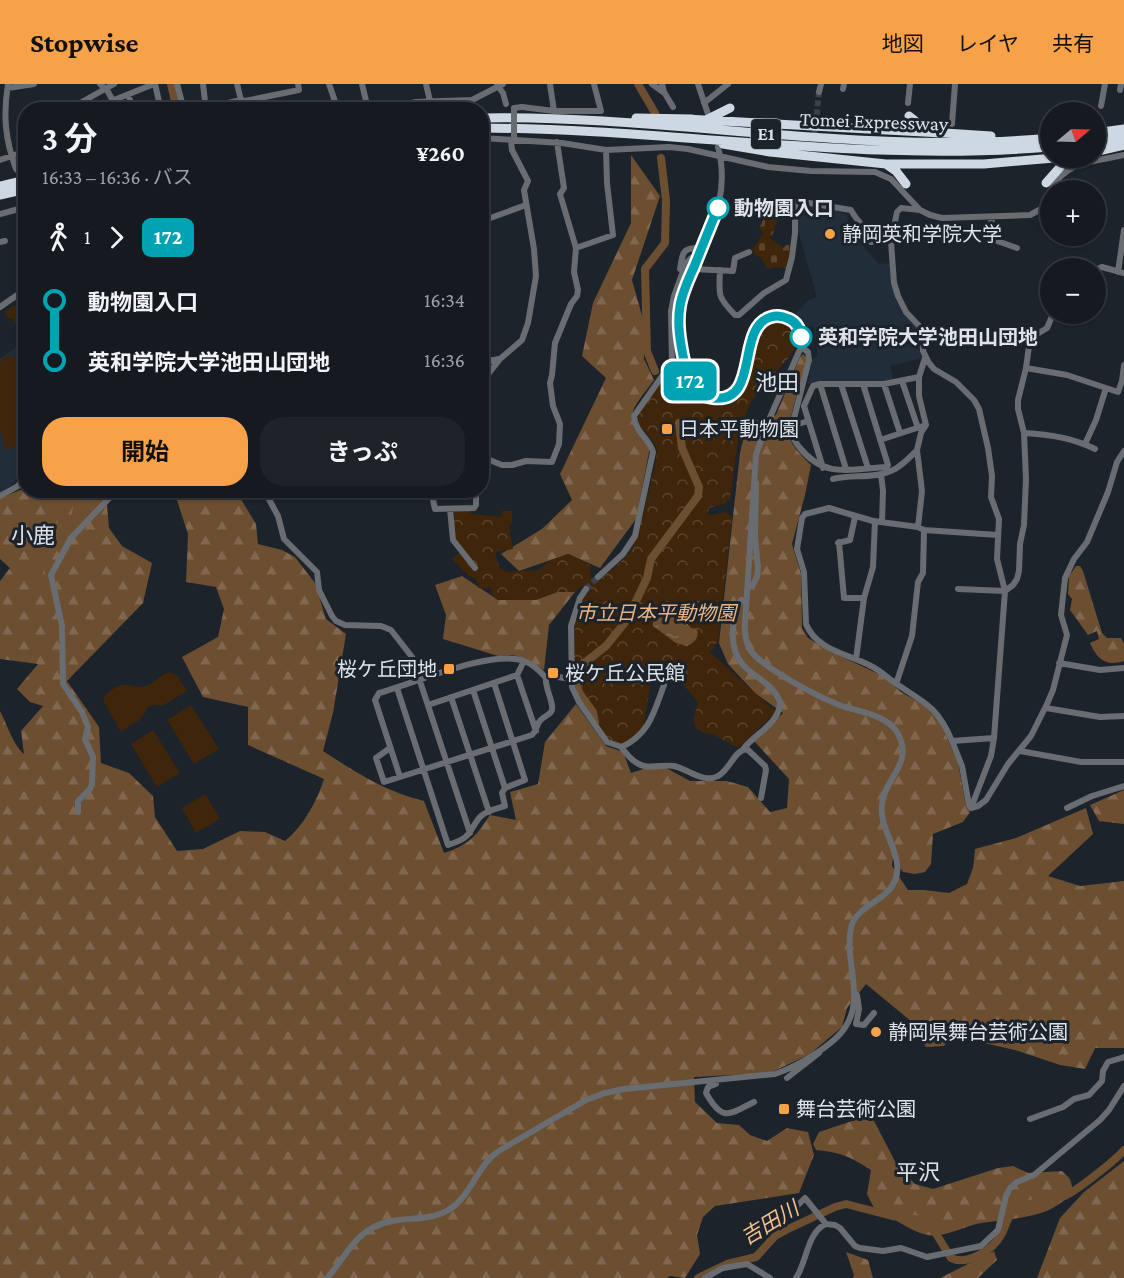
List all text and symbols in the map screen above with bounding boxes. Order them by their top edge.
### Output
text: Stopwise [30,27,139,58]
text: 地図 [882,32,924,56]
text: レイヤ [957,32,1019,56]
text: 共有 [1052,32,1094,56]
north arrow [1040,102,1106,168]
map controls [1040,102,1106,324]
street label: Tomei Expressway [799,107,949,136]
road number: E1 [751,119,781,149]
text: 3 分 [42,120,97,157]
text: ¥260 [416,141,465,166]
text: 16:33 – 16:36 · バス [42,166,193,188]
button: + [1040,180,1106,246]
marker: 動物園入口 [707,197,729,219]
place label: 動物園入口 [734,197,834,219]
icon: walk [42,221,75,254]
icon: forward [100,221,133,254]
place label: 静岡英和学院大学 [842,223,1002,245]
text: 172 [154,225,182,249]
text: 1 [84,226,91,248]
marker: 静岡英和学院大学 [823,227,837,241]
button: − [1040,258,1106,324]
text: 16:34 [424,289,465,311]
text: 動物園入口 [88,290,198,315]
marker: 英和学院大学池田山団地 [790,326,812,348]
place label: 英和学院大学池田山団地 [818,326,1038,348]
text: 16:36 [424,349,465,371]
text: 英和学院大学池田山団地 [88,350,330,375]
line badge: 172 [656,362,724,400]
text: 172 [676,369,704,393]
district label: 池田 [755,370,799,395]
button: 開始 [42,417,248,486]
button: きっぷ [260,417,465,486]
place label: 日本平動物園 [679,418,799,440]
marker: 日本平動物園 [660,422,674,436]
district label: 小鹿 [11,523,55,548]
park label: 市立日本平動物園 [576,602,739,624]
place label: 桜ケ丘団地 [337,658,437,680]
marker: 桜ケ丘団地 [442,662,456,676]
place label: 桜ケ丘公民館 [565,662,685,684]
marker: 桜ケ丘公民館 [546,666,560,680]
place label: 静岡県舞台芸術公園 [888,1021,1068,1043]
marker: 静岡県舞台芸術公園 [869,1025,883,1039]
place label: 舞台芸術公園 [796,1098,916,1120]
marker: 舞台芸術公園 [777,1102,791,1116]
district label: 平沢 [896,1160,940,1185]
water label: 吉田川 [737,1195,805,1250]

